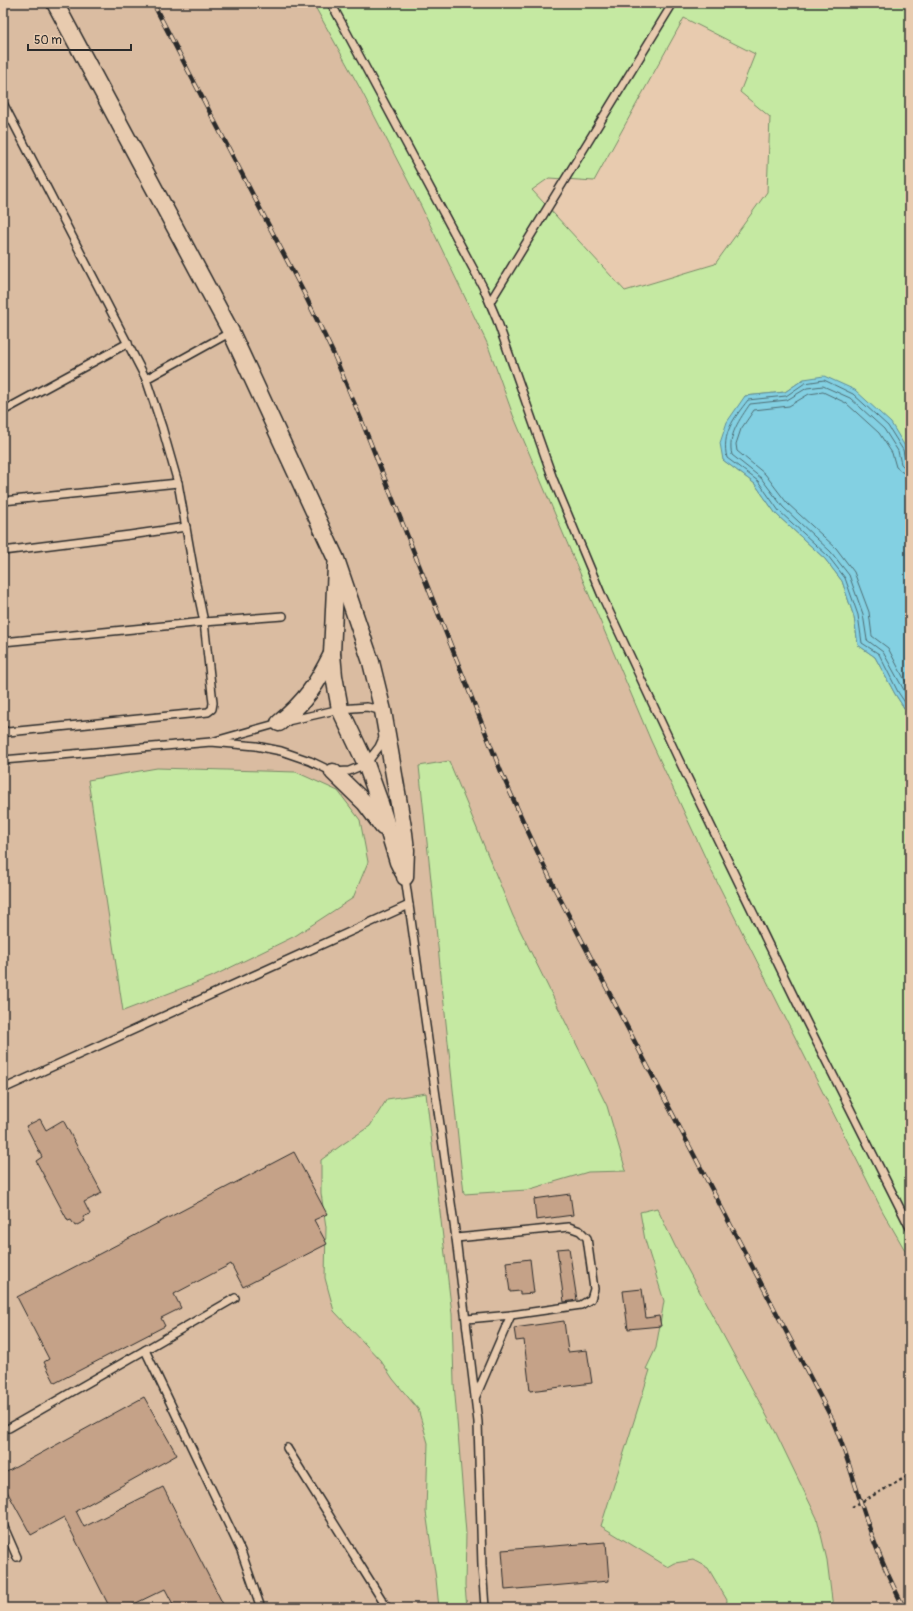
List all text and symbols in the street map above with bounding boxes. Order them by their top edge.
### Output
scale bar [28,26,131,52]
text: 50 m [34,33,62,48]

